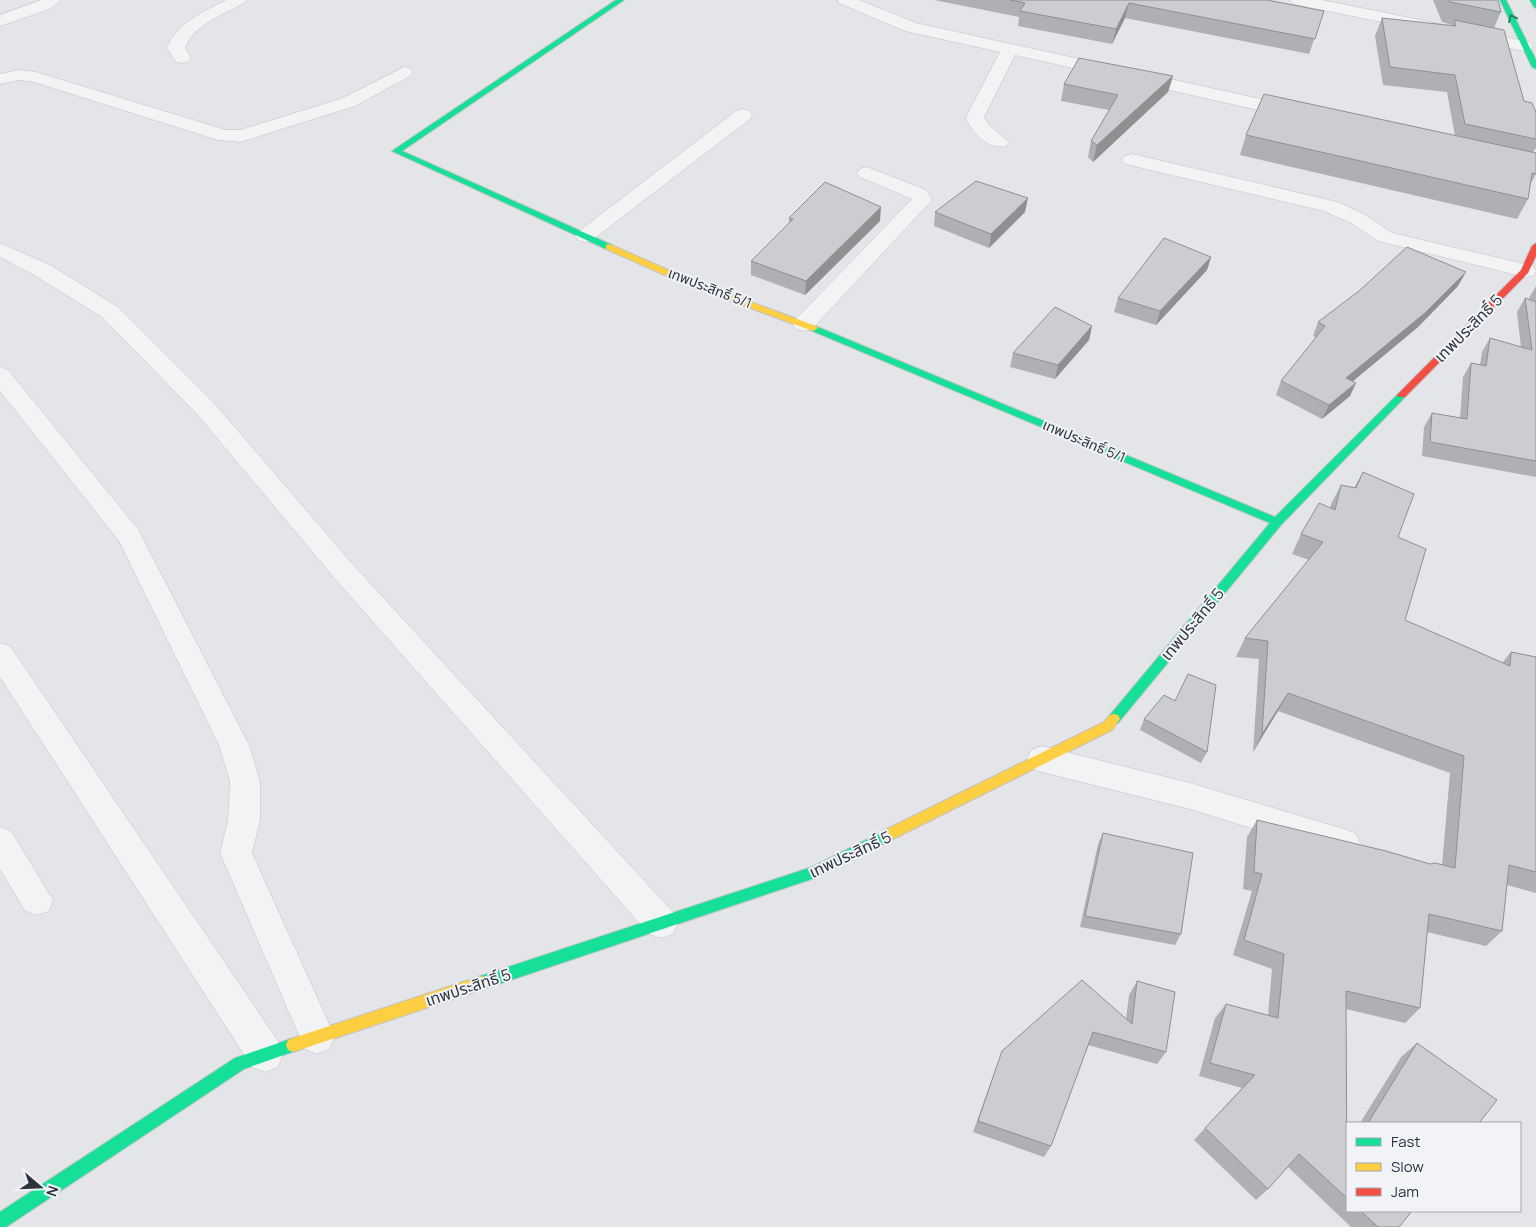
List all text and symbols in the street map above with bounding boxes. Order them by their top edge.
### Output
one-way arrow [1507,14,1518,23]
street label: เทพประสิทธิ์ 5/1 [666,263,755,312]
street label: เทพประสิทธิ์ 5 [1429,289,1507,367]
street label: เทพประสิทธิ์ 5/1 [1040,415,1129,467]
street label: เทพประสิทธิ์ 5 [1155,583,1229,665]
street label: เทพประสิทธิ์ 5 [805,825,895,883]
street label: เทพประสิทธิ์ 5 [423,963,513,1011]
legend [1346,1122,1521,1212]
text: Fast [1391,1131,1420,1152]
text: Slow [1391,1156,1424,1177]
north arrow [15,1162,65,1212]
text: Jam [1391,1181,1419,1202]
text: N [42,1184,63,1199]

